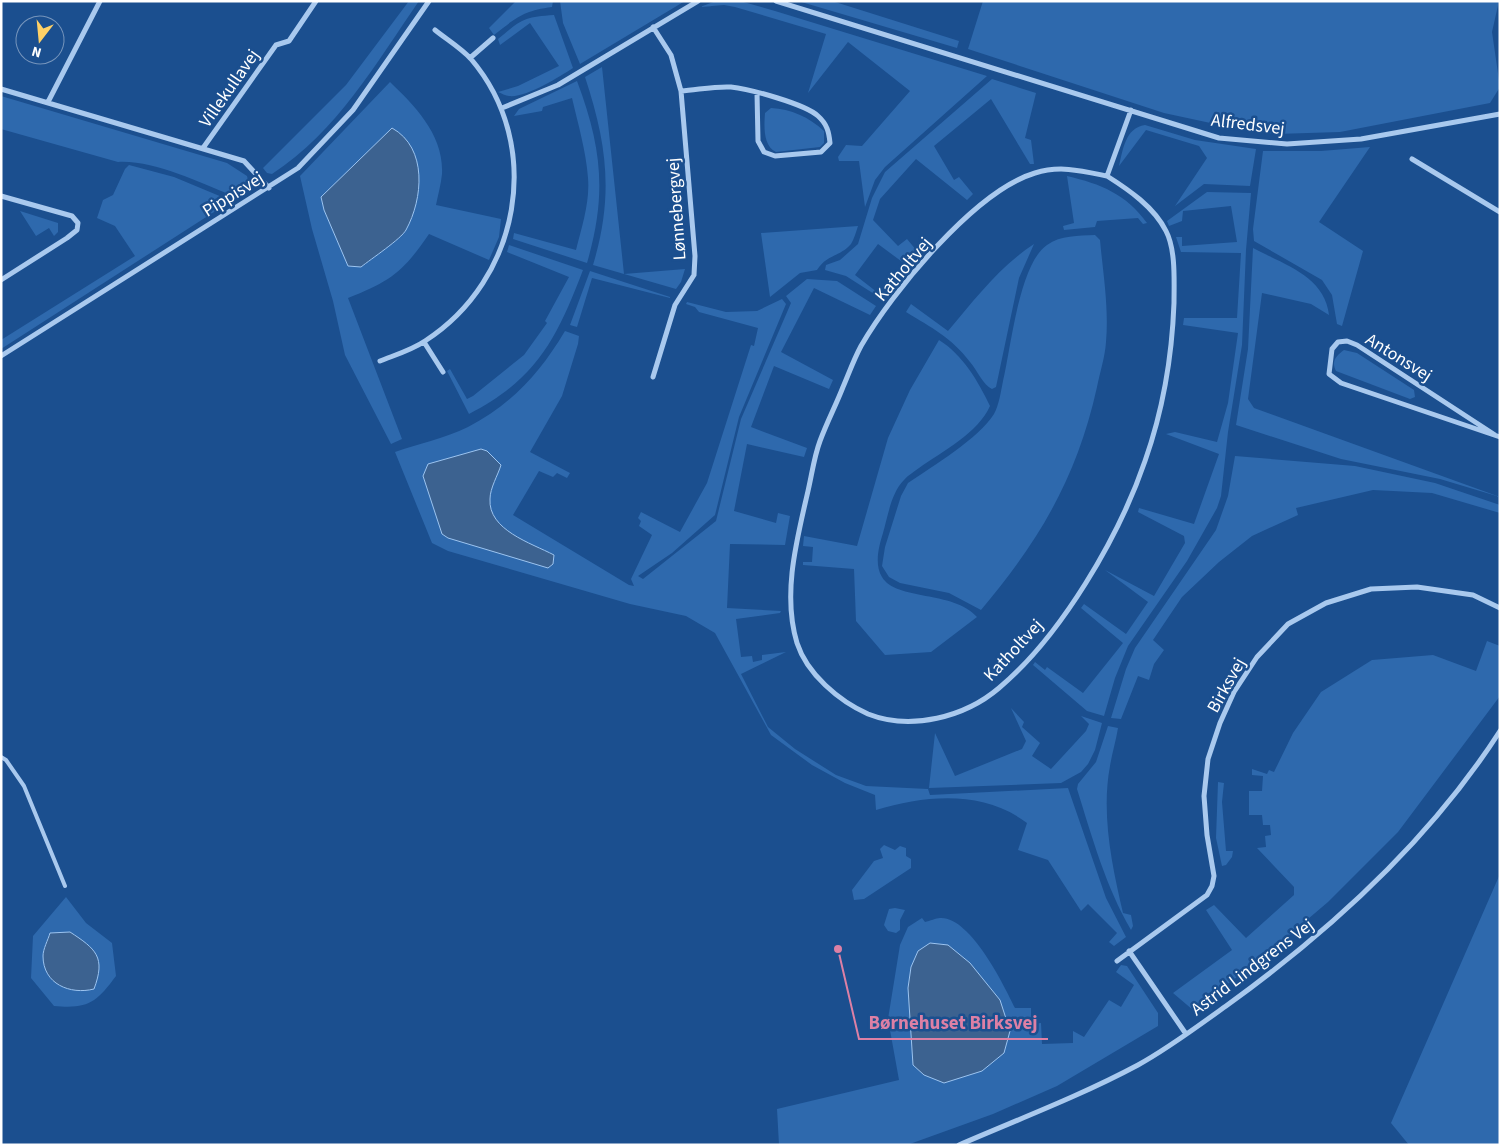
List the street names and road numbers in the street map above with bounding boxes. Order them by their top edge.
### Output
street label: Villekullavej [193,44,266,132]
street label: Alfredsvej [1210,108,1286,141]
street label: Lønnebergvej [660,157,693,261]
street label: Pippisvej [198,166,269,223]
street label: Katholtvej [869,232,938,307]
street label: Antonsvej [1361,327,1437,388]
street label: Katholtvej [978,614,1049,687]
street label: Birksvej [1201,653,1252,717]
street label: Astrid Lindgrens Vej [1186,913,1319,1022]

